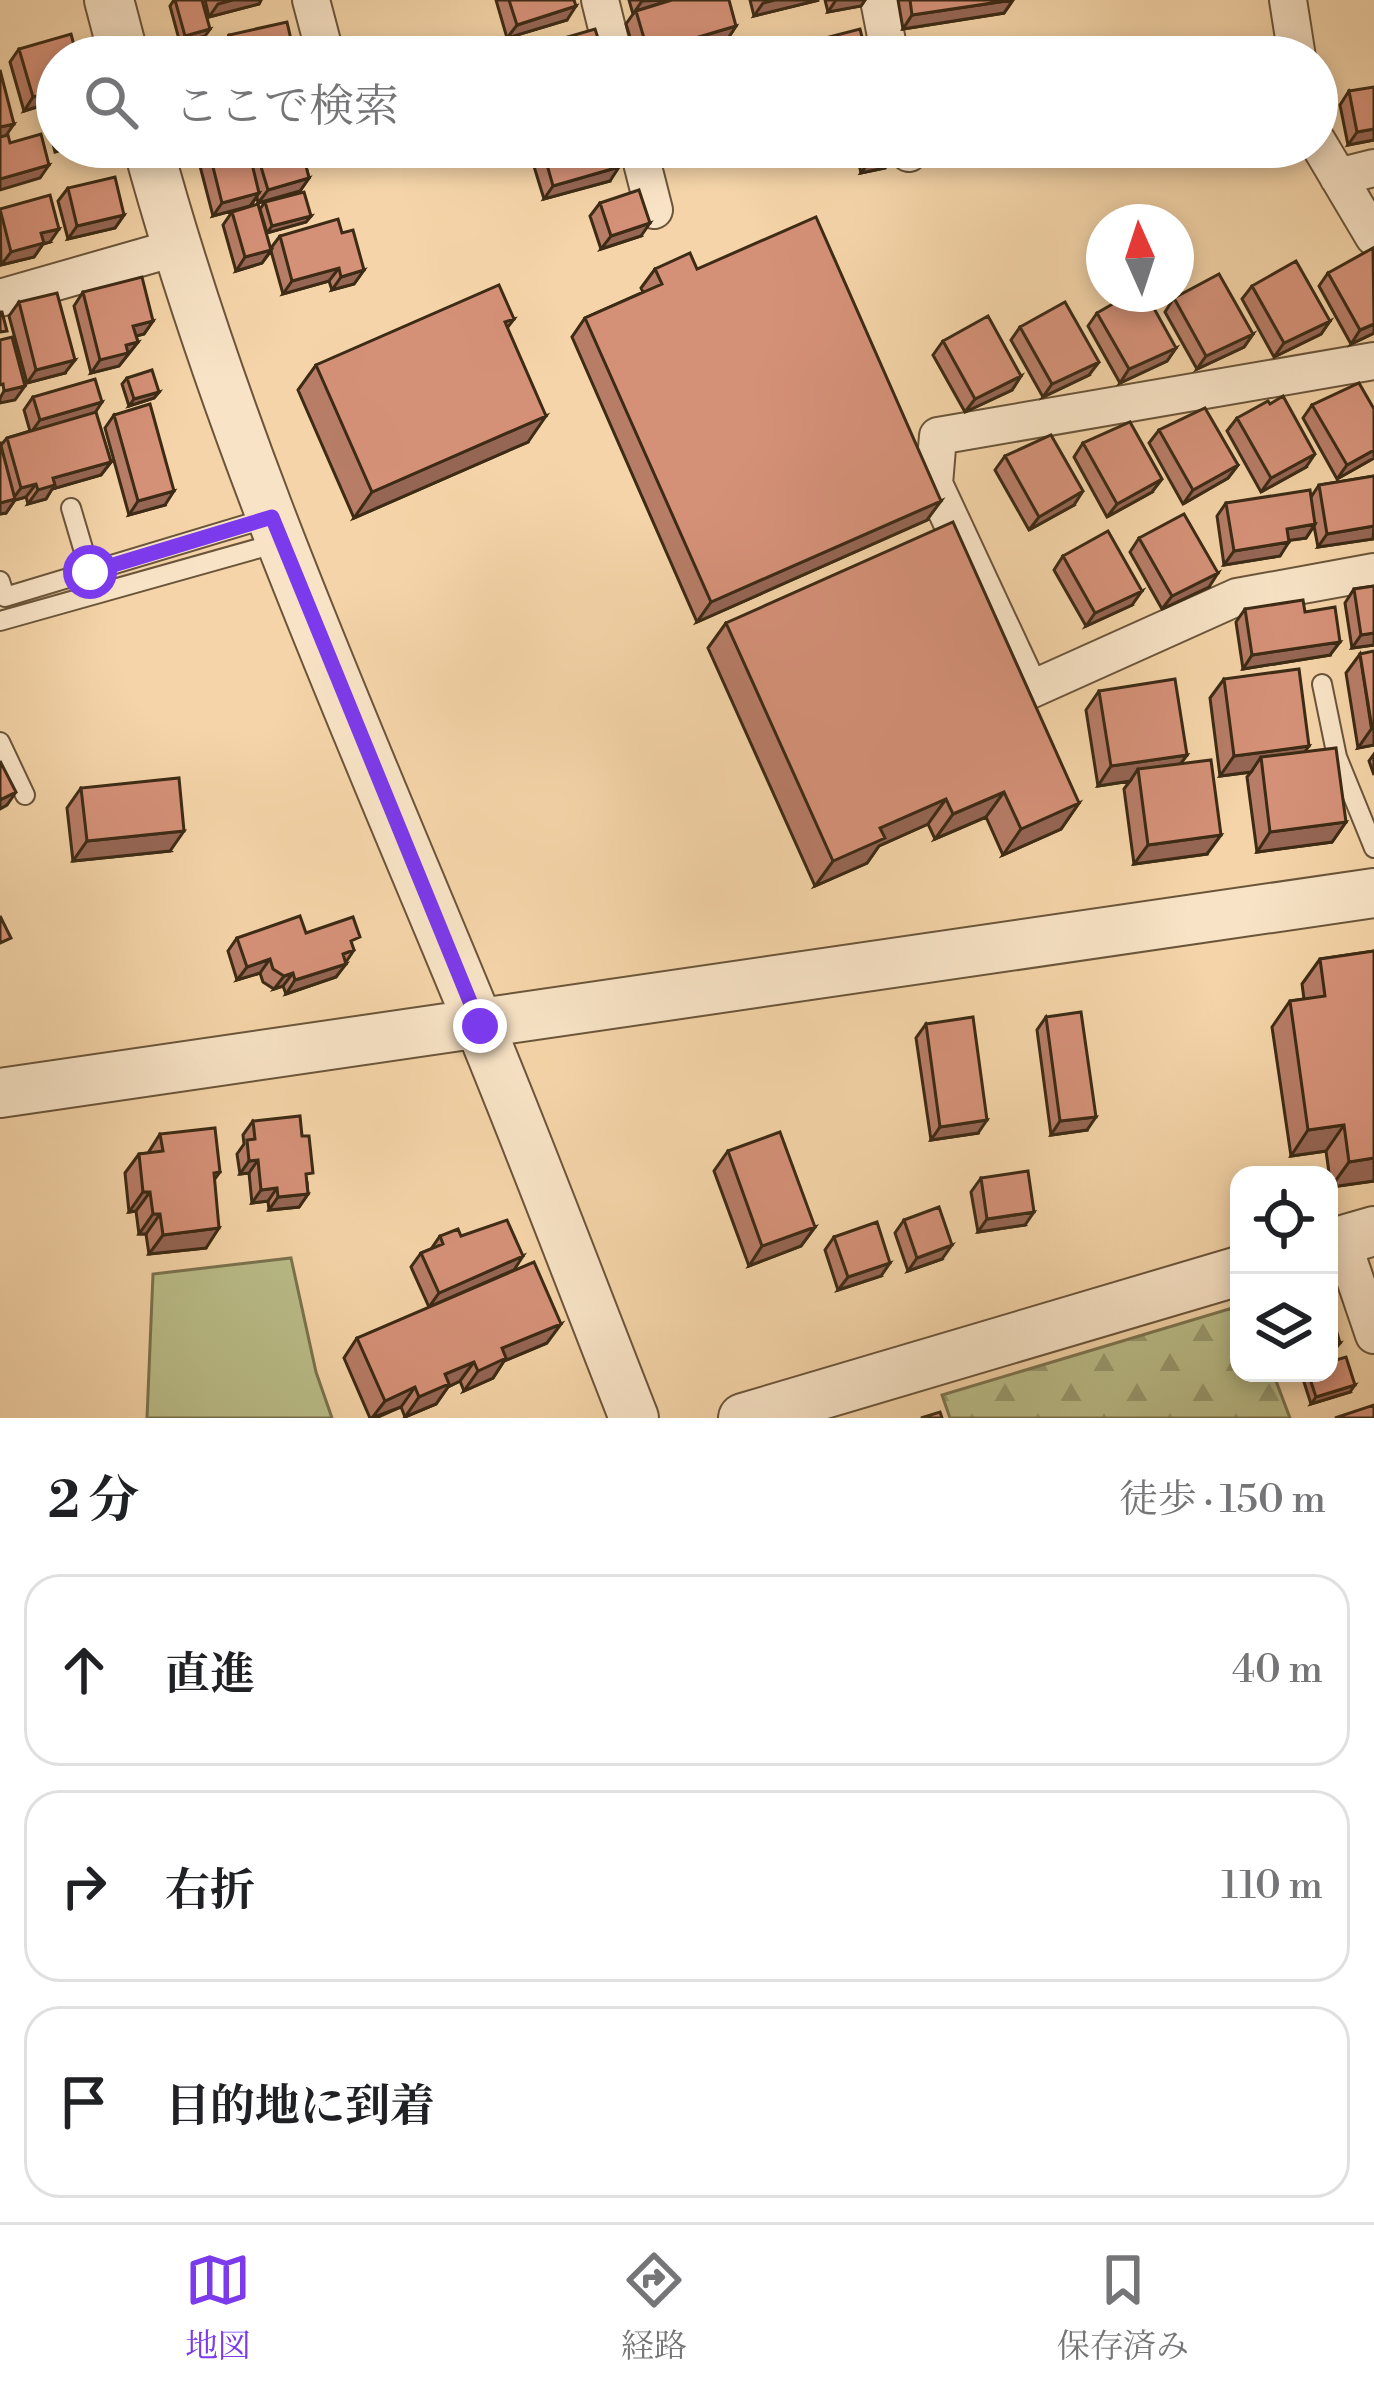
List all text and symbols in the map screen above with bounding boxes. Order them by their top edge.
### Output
search box [36,36,1338,168]
icon: search [78,69,144,135]
text: ここで検索 [174,79,399,136]
north arrow [1086,204,1194,312]
route start [63,545,117,599]
route end [453,999,507,1053]
map controls [1230,1166,1338,1382]
button: locate [1230,1166,1338,1274]
button: layers [1230,1274,1338,1382]
text: 2 分 [48,1470,139,1534]
text: 徒歩 · 150 m [1119,1476,1326,1525]
icon: ahead [51,1637,117,1703]
text: 40 m [1232,1646,1323,1695]
text: 直進 [165,1647,255,1704]
icon: right [51,1853,117,1919]
text: 110 m [1221,1862,1323,1911]
text: 右折 [165,1863,255,1920]
icon: arrive [51,2069,117,2135]
text: 目的地に到着 [165,2079,435,2136]
tab: 地図 [185,2247,251,2368]
tab: 経路 [621,2247,687,2368]
tab: 保存済み [1057,2247,1189,2368]

